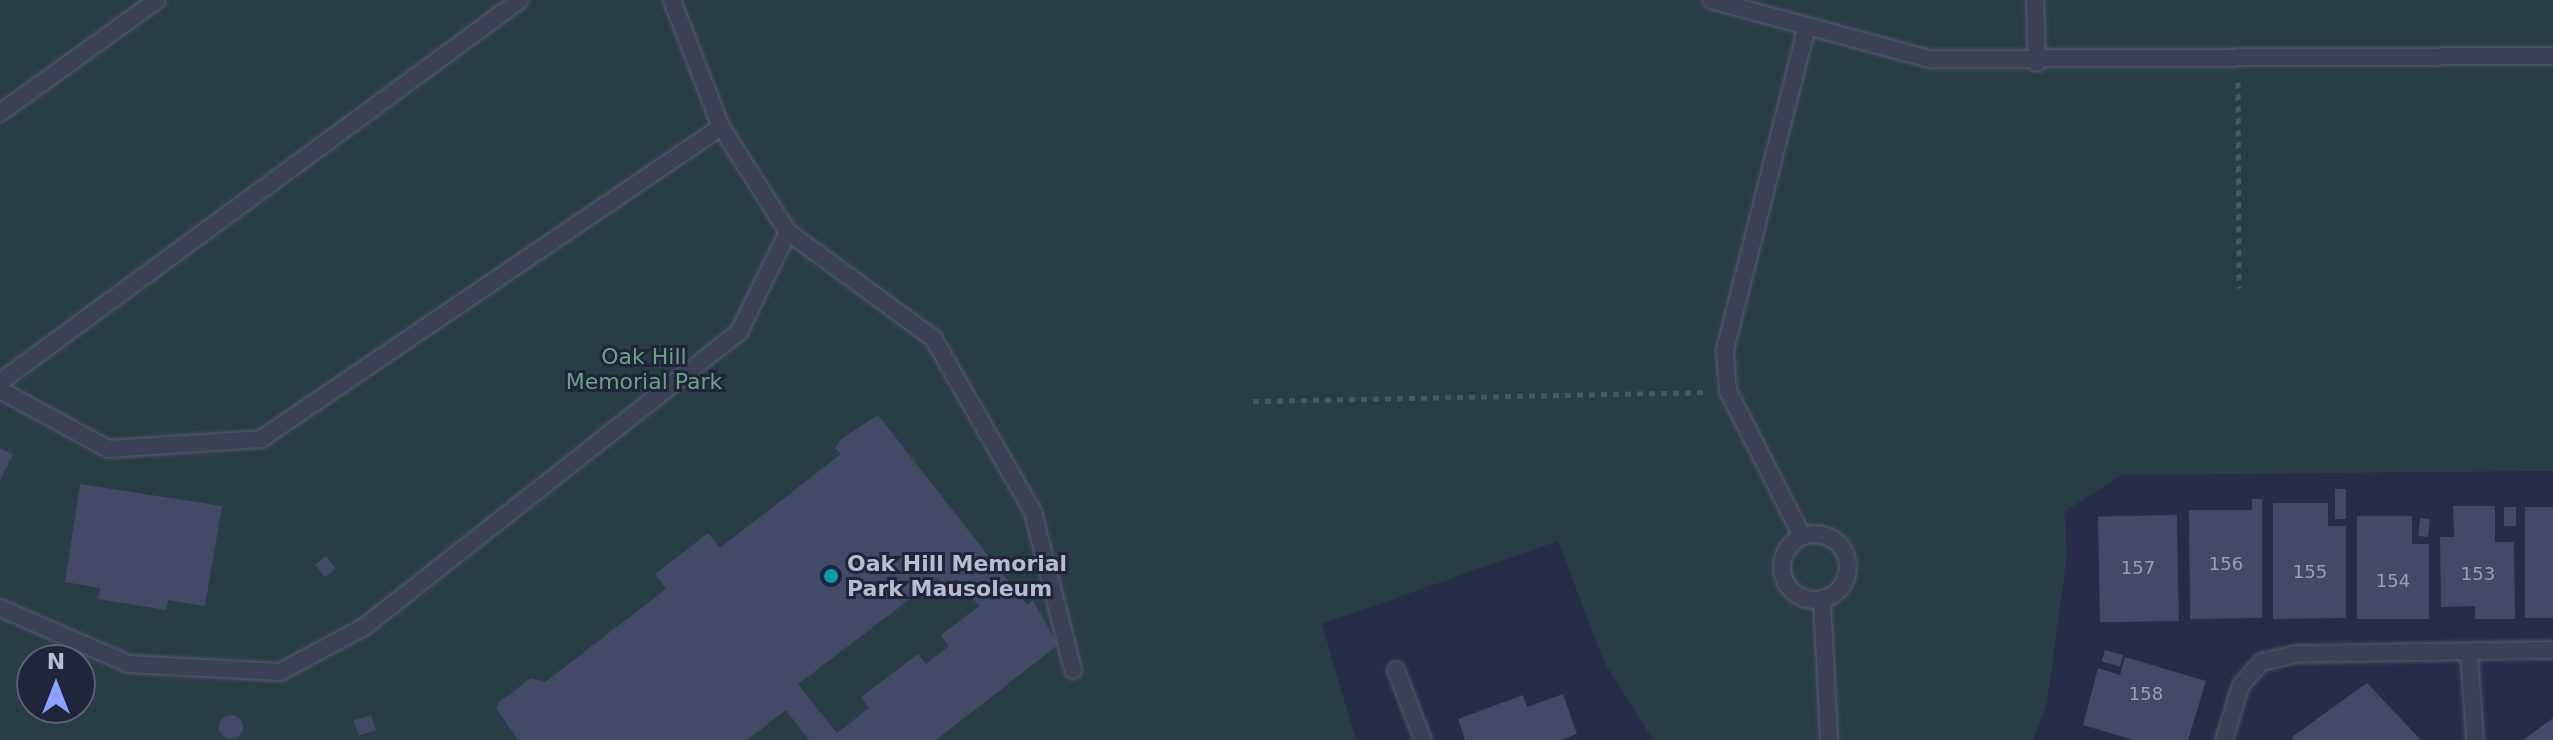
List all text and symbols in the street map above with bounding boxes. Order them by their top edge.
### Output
park label: Oak Hill Memorial Park [566,343,722,394]
place label: Oak Hill Memorial Park Mausoleum [847,550,1067,602]
house number: 156 [2209,553,2243,575]
house number: 157 [2121,557,2155,579]
house number: 155 [2293,561,2327,583]
house number: 153 [2461,563,2495,585]
marker: Oak Hill Memorial Park Mausoleum [822,567,840,585]
house number: 154 [2376,570,2410,592]
north arrow [16,644,96,724]
text: N [47,649,65,674]
house number: 158 [2129,683,2163,705]

